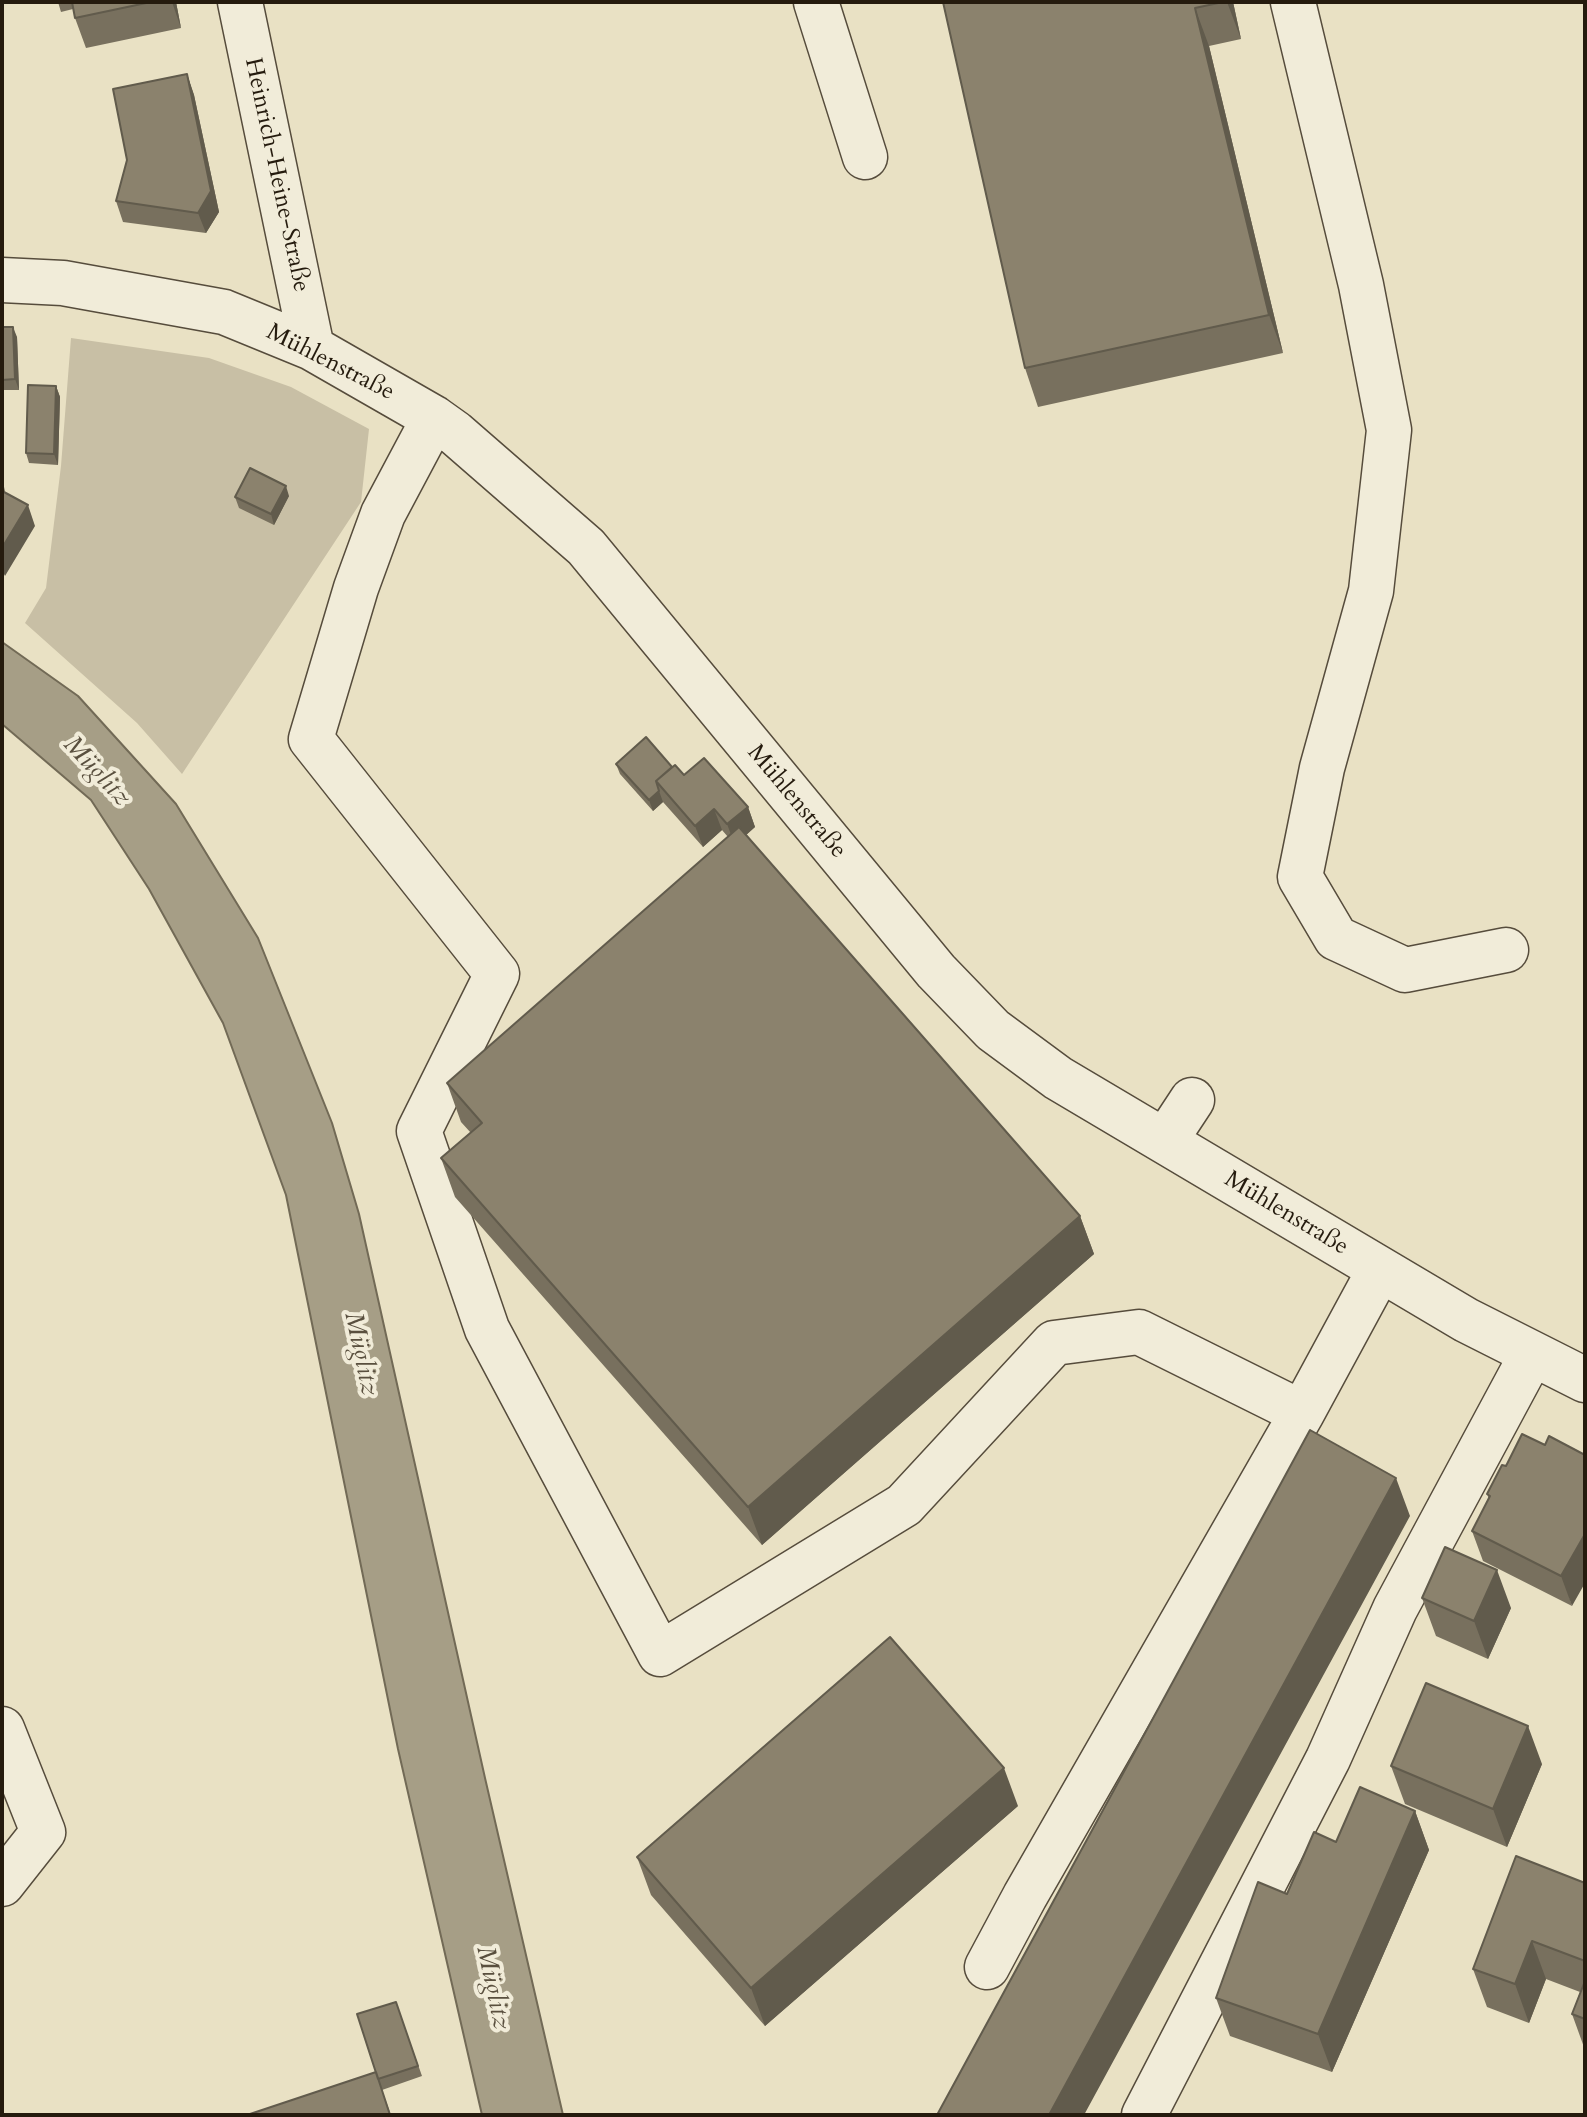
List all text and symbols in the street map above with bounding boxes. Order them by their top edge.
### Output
street label: Heinrich-Heine-Straße [237,55,315,295]
street label: Mühlenstraße [261,319,399,407]
water label: Müglitz [56,730,136,814]
street label: Mühlenstraße [740,739,852,865]
street label: Mühlenstraße [1219,1166,1353,1262]
water label: Müglitz [336,1309,384,1399]
water label: Müglitz [468,1943,516,2033]

